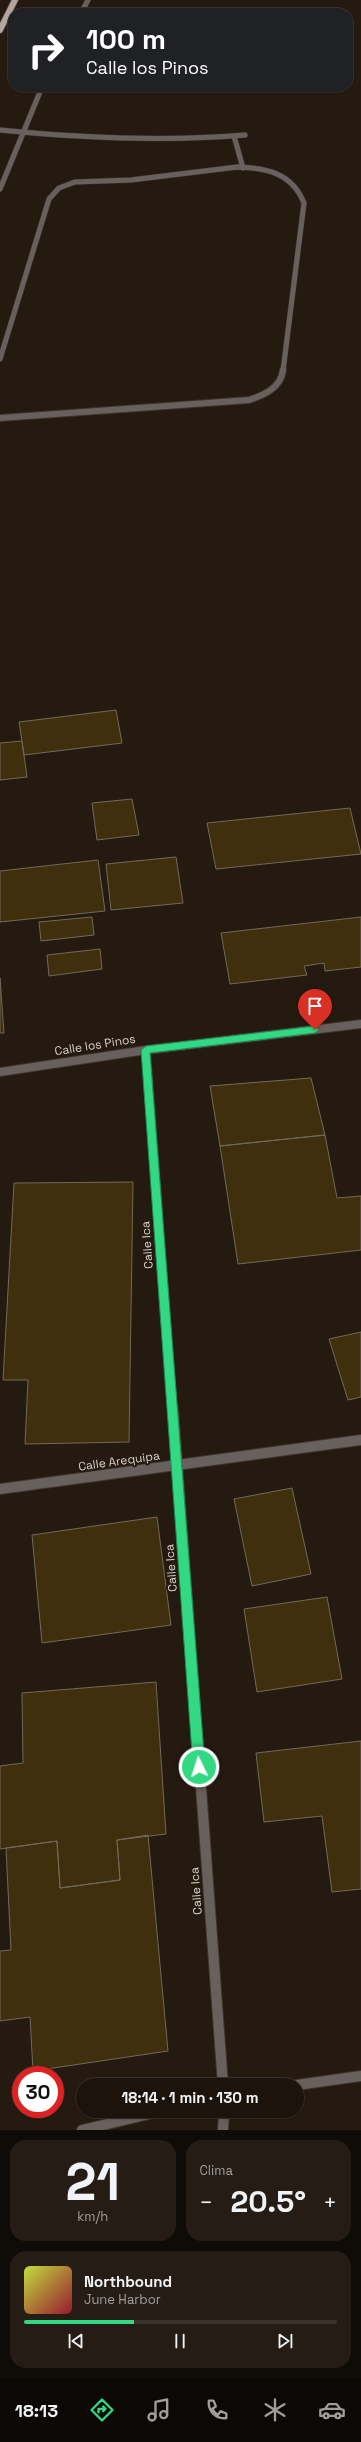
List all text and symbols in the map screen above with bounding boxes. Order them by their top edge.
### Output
text: 100 m [86,21,166,57]
icon: right [20,24,72,76]
text: Calle los Pinos [86,56,209,79]
pin [298,989,332,1030]
icon: arrive [304,995,326,1017]
street label: Calle los Pinos [53,1031,137,1059]
street label: Calle Ica [137,1221,157,1269]
street label: Calle Arequipa [77,1447,161,1475]
street label: Calle Ica [161,1544,181,1592]
position arrow [178,1746,220,1788]
street label: Calle Ica [186,1867,206,1915]
speed limit sign: 30 [12,2066,64,2118]
text: 18:14 · 1 min · 130 m [121,2088,259,2107]
text: 21 [66,2149,120,2215]
text: Clima [200,2162,233,2179]
text: 20.5° [230,2182,306,2221]
text: − [200,2188,213,2216]
text: + [323,2188,337,2216]
text: km/h [77,2208,108,2225]
text: Northbound [84,2272,172,2291]
text: June Harbor [84,2291,161,2308]
icon: previous [65,2330,87,2352]
icon: pause [169,2330,191,2352]
icon: next [274,2330,296,2352]
icon: directions [88,2396,116,2424]
icon: music [145,2396,173,2424]
icon: phone [203,2396,231,2424]
icon: climate [261,2396,289,2424]
icon: car [318,2396,346,2424]
text: 18:13 [15,2399,58,2422]

